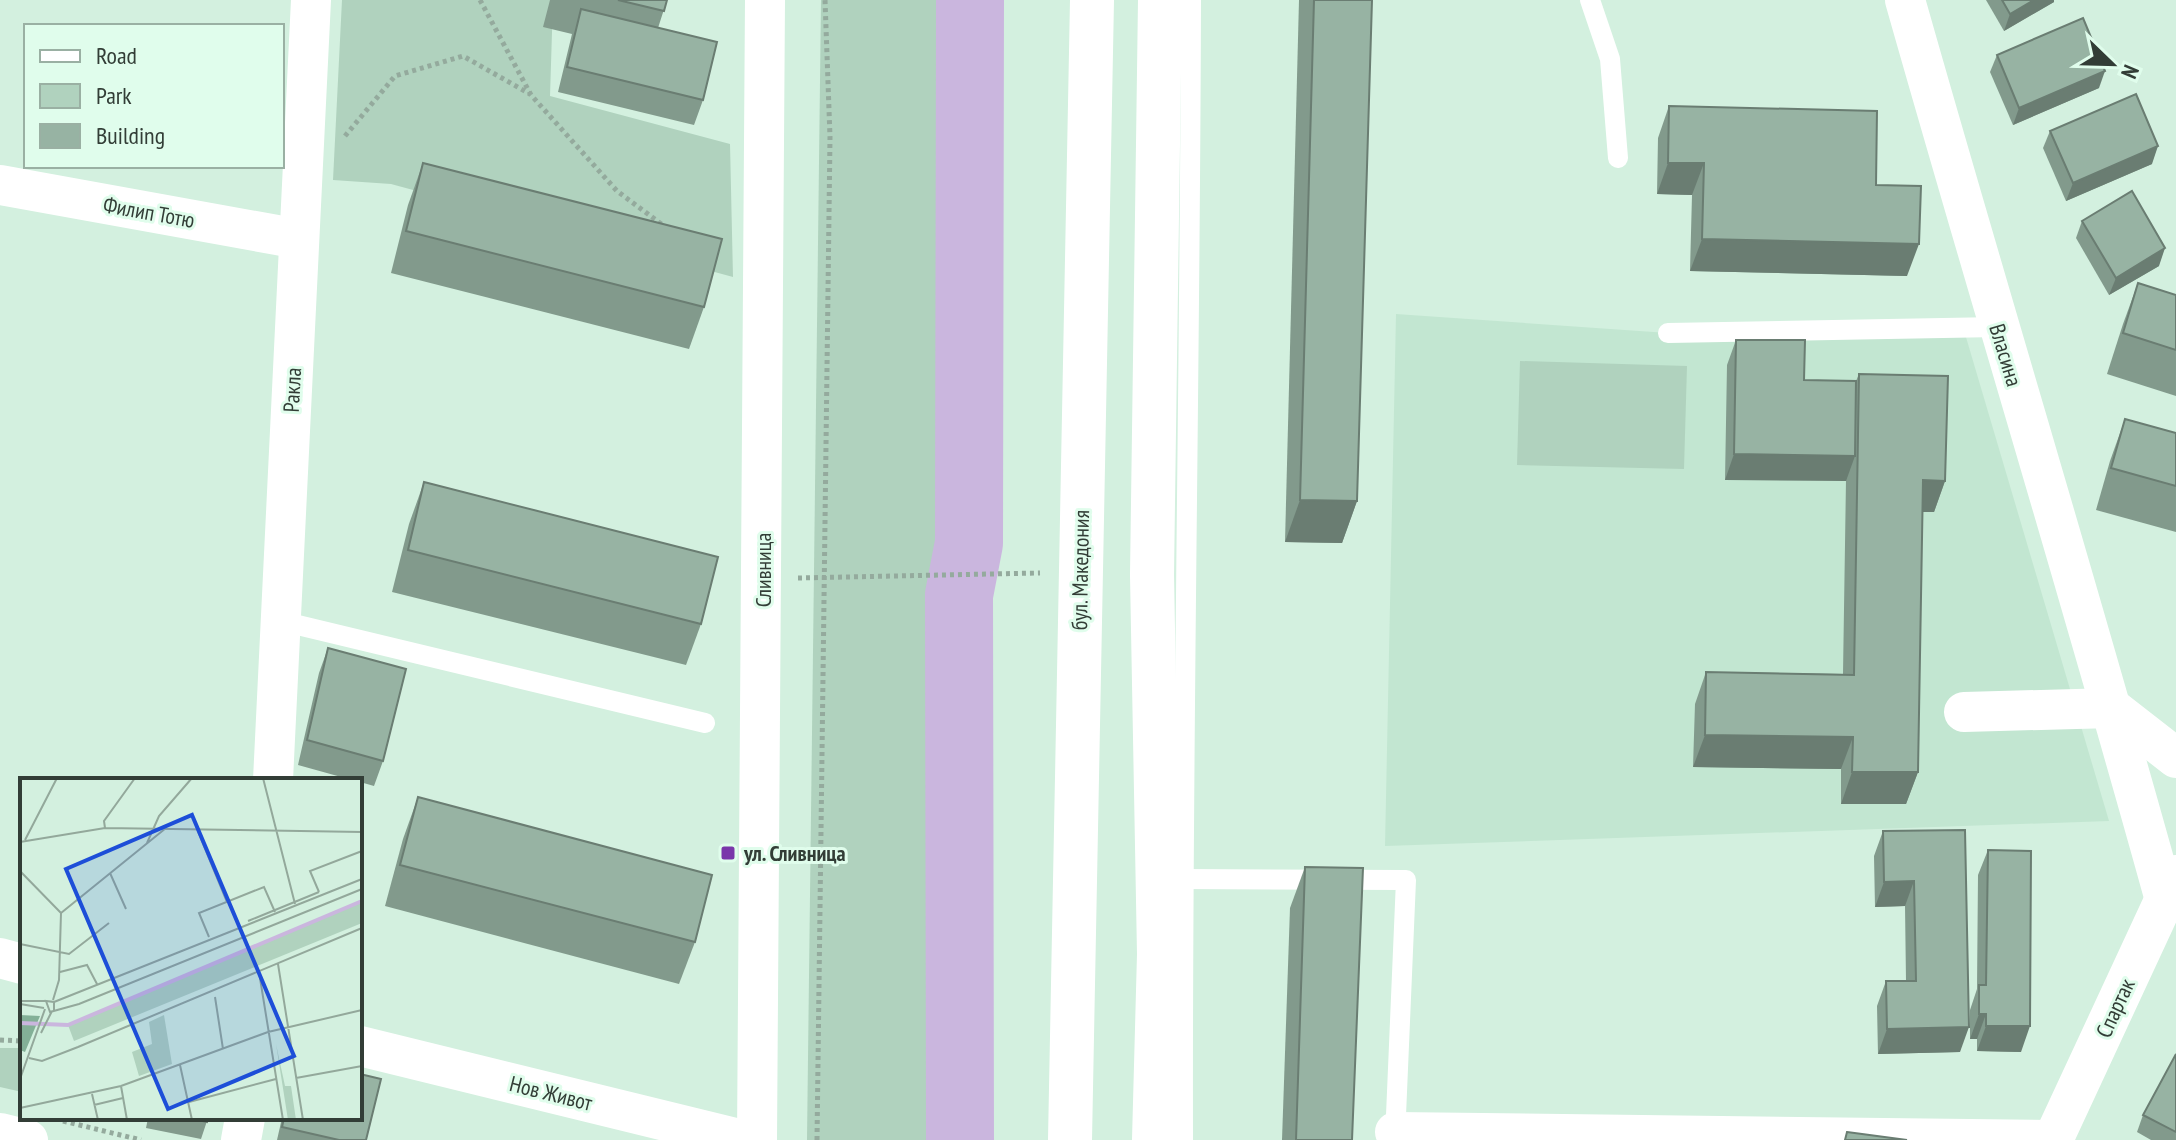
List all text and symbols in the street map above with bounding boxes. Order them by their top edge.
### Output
legend [24,24,284,168]
north arrow [2072,24,2152,104]
text: Road [96,40,137,71]
text: N [2115,61,2146,83]
text: Park [96,80,132,111]
text: Building [96,120,165,151]
street label: Филип Тотю [101,190,197,234]
street label: Власина [1983,320,2029,390]
street label: Ракла [277,367,307,413]
street label: бул. Македония [1065,510,1095,630]
street label: Сливница [749,533,777,607]
inset map [20,778,362,1120]
place label: ул. Сливница [743,839,846,867]
marker: ул. Сливница [719,844,737,862]
street label: Спартак [2089,974,2141,1042]
street label: Нов Живот [507,1069,596,1117]

